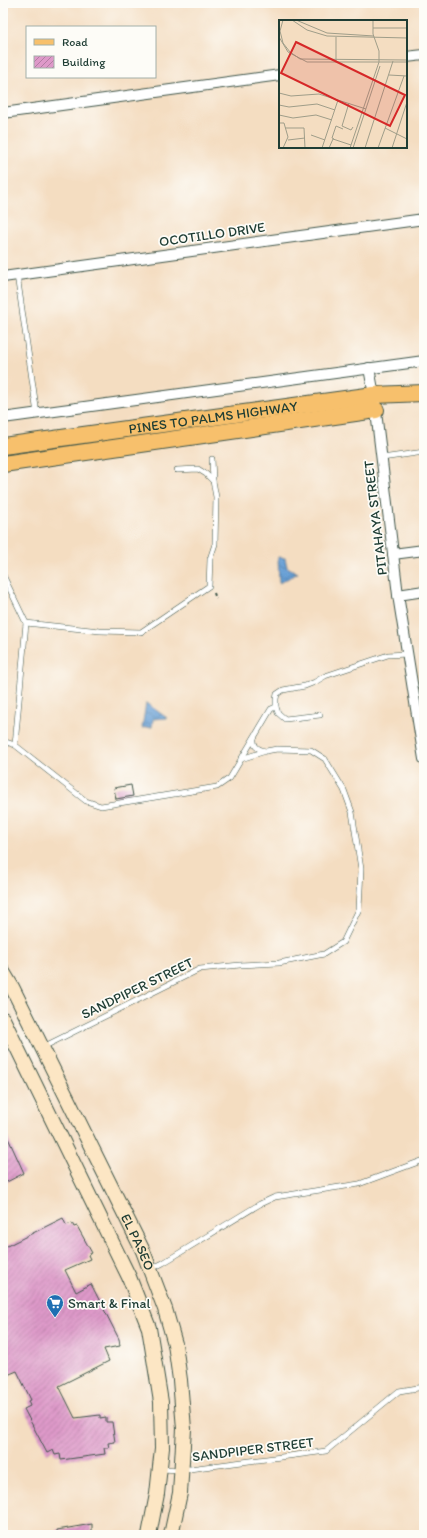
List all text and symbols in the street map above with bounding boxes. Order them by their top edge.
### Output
inset map [279,20,407,148]
legend [26,26,156,78]
text: Road [62,35,88,49]
text: Building [62,55,106,69]
street label: OCOTILLO DRIVE [158,219,266,250]
street label: PINES TO PALMS HIGHWAY [128,398,299,438]
street label: PITAHAYA STREET [360,459,391,576]
street label: SANDPIPER STREET [78,954,196,1023]
street label: EL PASEO [117,1211,158,1273]
supermarket icon: Smart & Final [45,1293,65,1318]
place label: Smart & Final [68,1295,150,1312]
street label: SANDPIPER STREET [191,1434,315,1465]

